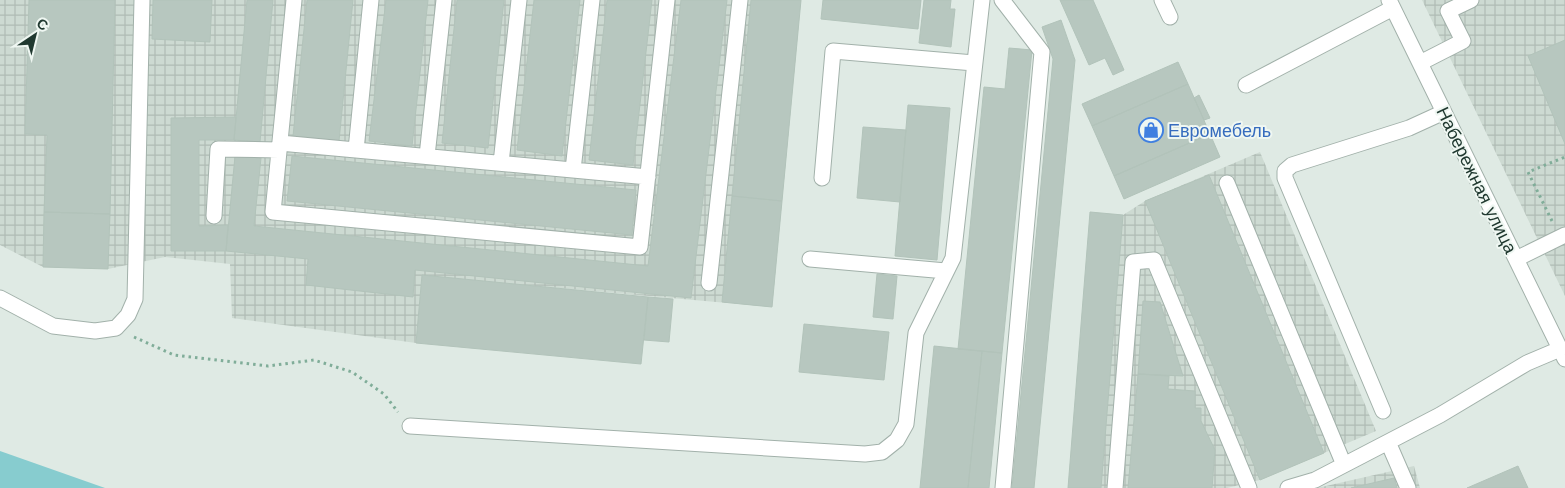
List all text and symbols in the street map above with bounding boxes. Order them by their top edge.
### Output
north arrow [10,10,60,60]
text: С [34,15,51,34]
street label: Набережная улица [1432,103,1522,258]
shop icon: Евромебель [1138,117,1164,143]
place label: Евромебель [1168,120,1271,141]

